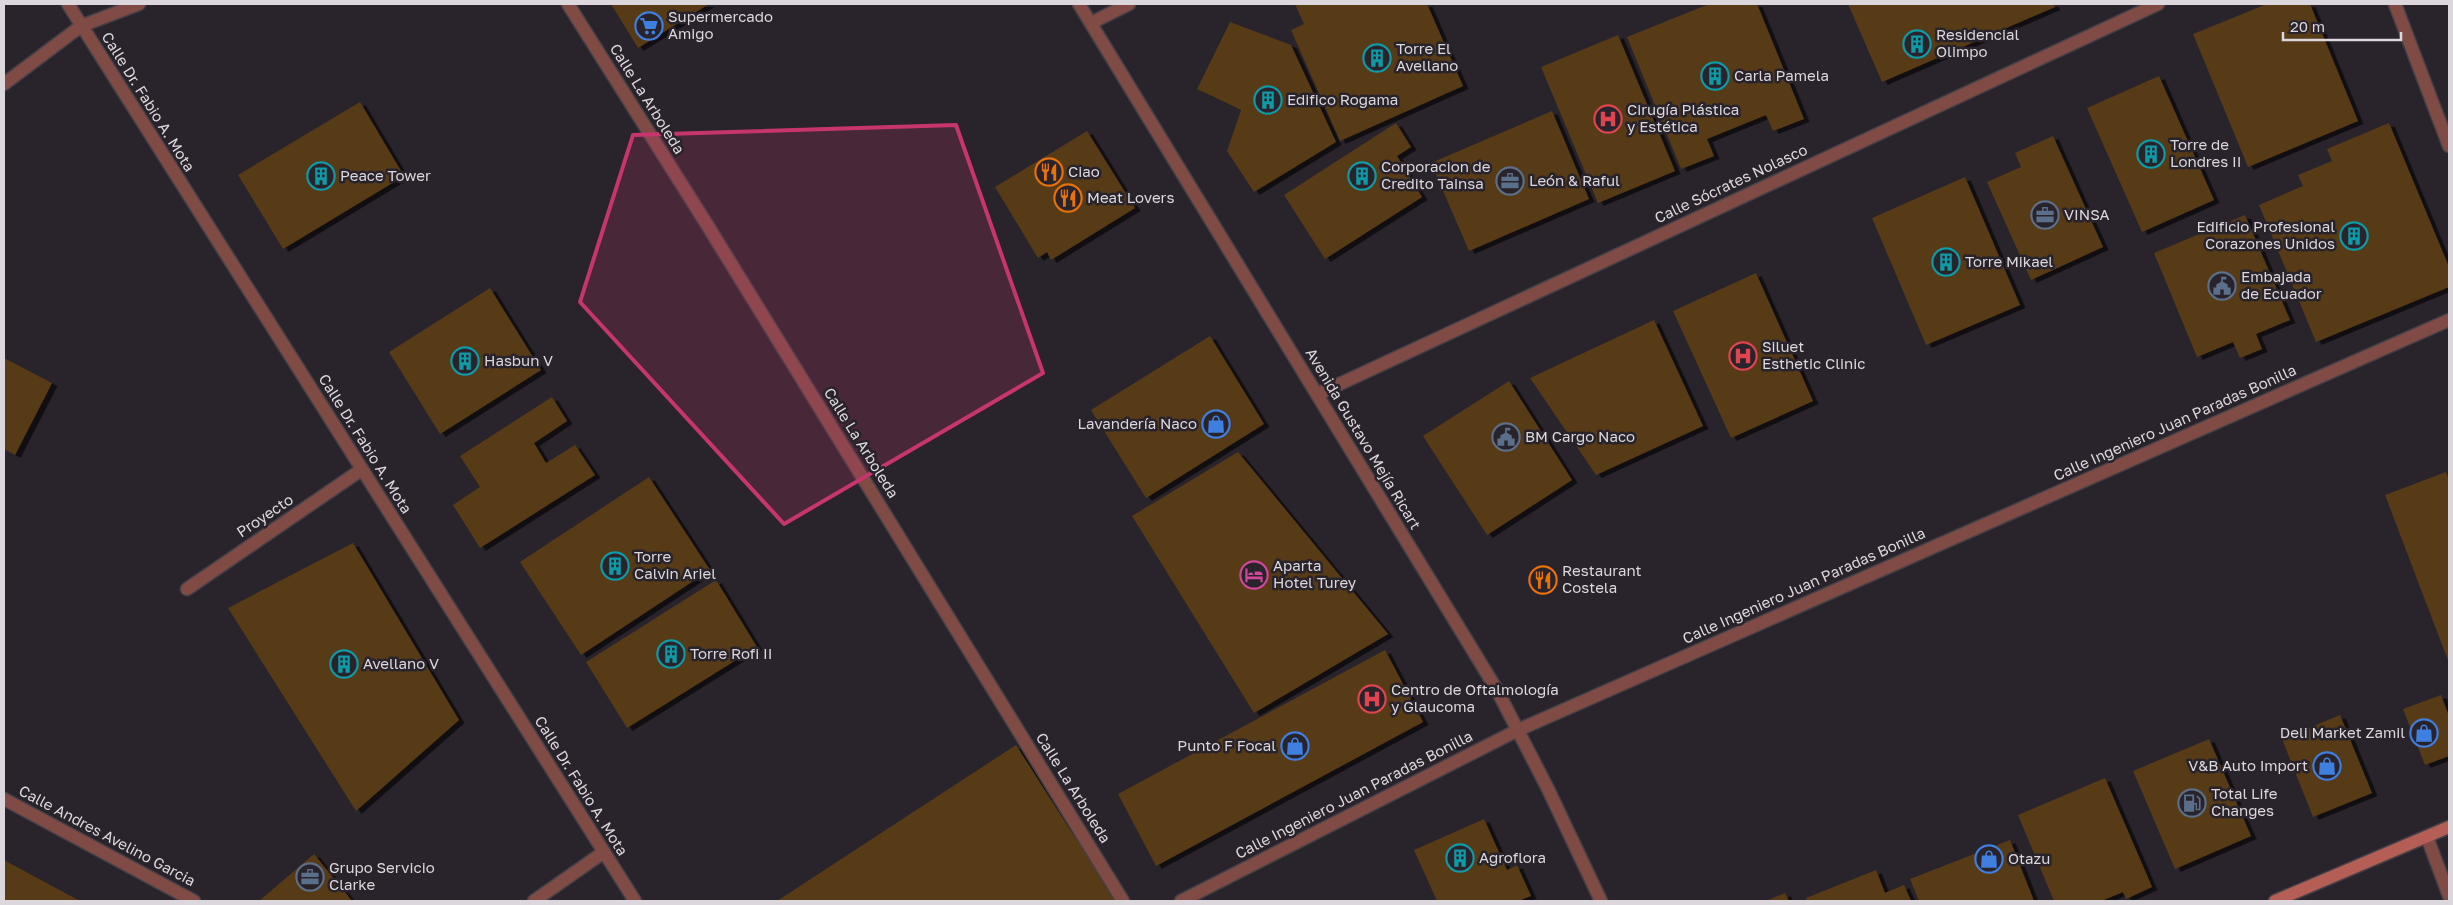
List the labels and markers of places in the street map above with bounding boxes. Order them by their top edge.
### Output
place label: Supermercado Amigo [668,7,773,42]
supermarket icon: Supermercado Amigo [634,11,664,41]
place label: Residencial Olimpo [1936,25,2020,60]
building icon: Residencial Olimpo [1902,29,1932,59]
place label: Torre El Avellano [1396,39,1458,74]
building icon: Torre El Avellano [1362,43,1392,73]
building icon: Carla Pamela [1700,61,1730,91]
place label: Carla Pamela [1734,66,1829,84]
building icon: Edifico Rogama [1253,85,1283,115]
place label: Edifico Rogama [1287,90,1398,108]
place label: Cirugía Plástica y Estética [1627,100,1739,135]
hospital icon: Cirugía Plástica y Estética [1593,104,1623,134]
place label: Torre de Londres II [2170,135,2241,170]
building icon: Torre de Londres II [2136,139,2166,169]
restaurant icon: Ciao [1034,157,1064,187]
place label: Corporacion de Credito Tainsa [1381,157,1491,192]
building icon: Peace Tower [306,161,336,191]
building icon: Corporacion de Credito Tainsa [1347,161,1377,191]
place label: Ciao [1068,162,1100,180]
place label: Peace Tower [340,166,431,184]
office icon: León & Raful [1495,166,1525,196]
place label: León & Raful [1529,171,1620,189]
restaurant icon: Meat Lovers [1053,183,1083,213]
place label: Meat Lovers [1087,188,1174,206]
office icon: VINSA [2030,200,2060,230]
place label: VINSA [2064,205,2110,223]
place label: Edificio Profesional Corazones Unidos [2196,217,2335,252]
building icon: Edificio Profesional Corazones Unidos [2339,221,2369,251]
building icon: Torre Mikael [1931,247,1961,277]
place label: Torre Mikael [1965,252,2053,270]
place label: Embajada de Ecuador [2241,267,2322,302]
public building icon: Embajada de Ecuador [2207,271,2237,301]
place label: Siluet Esthetic Clinic [1762,337,1865,372]
hospital icon: Siluet Esthetic Clinic [1728,341,1758,371]
building icon: Hasbun V [450,346,480,376]
place label: Hasbun V [484,351,553,369]
shop icon: Lavandería Naco [1201,409,1231,439]
place label: Lavandería Naco [1077,414,1197,432]
public building icon: BM Cargo Naco [1491,422,1521,452]
place label: BM Cargo Naco [1525,427,1635,445]
place label: Torre Calvin Ariel [634,547,716,582]
building icon: Torre Calvin Ariel [600,551,630,581]
place label: Aparta Hotel Turey [1273,556,1357,591]
hotel icon: Aparta Hotel Turey [1239,560,1269,590]
place label: Restaurant Costela [1562,561,1642,596]
restaurant icon: Restaurant Costela [1528,565,1558,595]
building icon: Torre Rofi II [656,639,686,669]
place label: Torre Rofi II [690,644,773,662]
building icon: Avellano V [329,649,359,679]
place label: Avellano V [363,654,439,672]
place label: Centro de Oftalmología y Glaucoma [1391,680,1559,715]
hospital icon: Centro de Oftalmología y Glaucoma [1357,684,1387,714]
shop icon: Deli Market Zamil [2409,718,2439,748]
place label: Deli Market Zamil [2280,723,2405,741]
shop icon: Punto F Focal [1280,731,1310,761]
place label: Punto F Focal [1177,736,1276,754]
shop icon: V&B Auto Import [2312,751,2342,781]
place label: V&B Auto Import [2188,756,2308,774]
place label: Total Life Changes [2211,784,2278,819]
fuel station icon: Total Life Changes [2177,788,2207,818]
building icon: Agroflora [1445,843,1475,873]
shop icon: Otazu [1974,844,2004,874]
place label: Agroflora [1479,848,1546,866]
place label: Otazu [2008,849,2050,867]
place label: Grupo Servicio Clarke [329,858,435,893]
office icon: Grupo Servicio Clarke [295,862,325,892]

